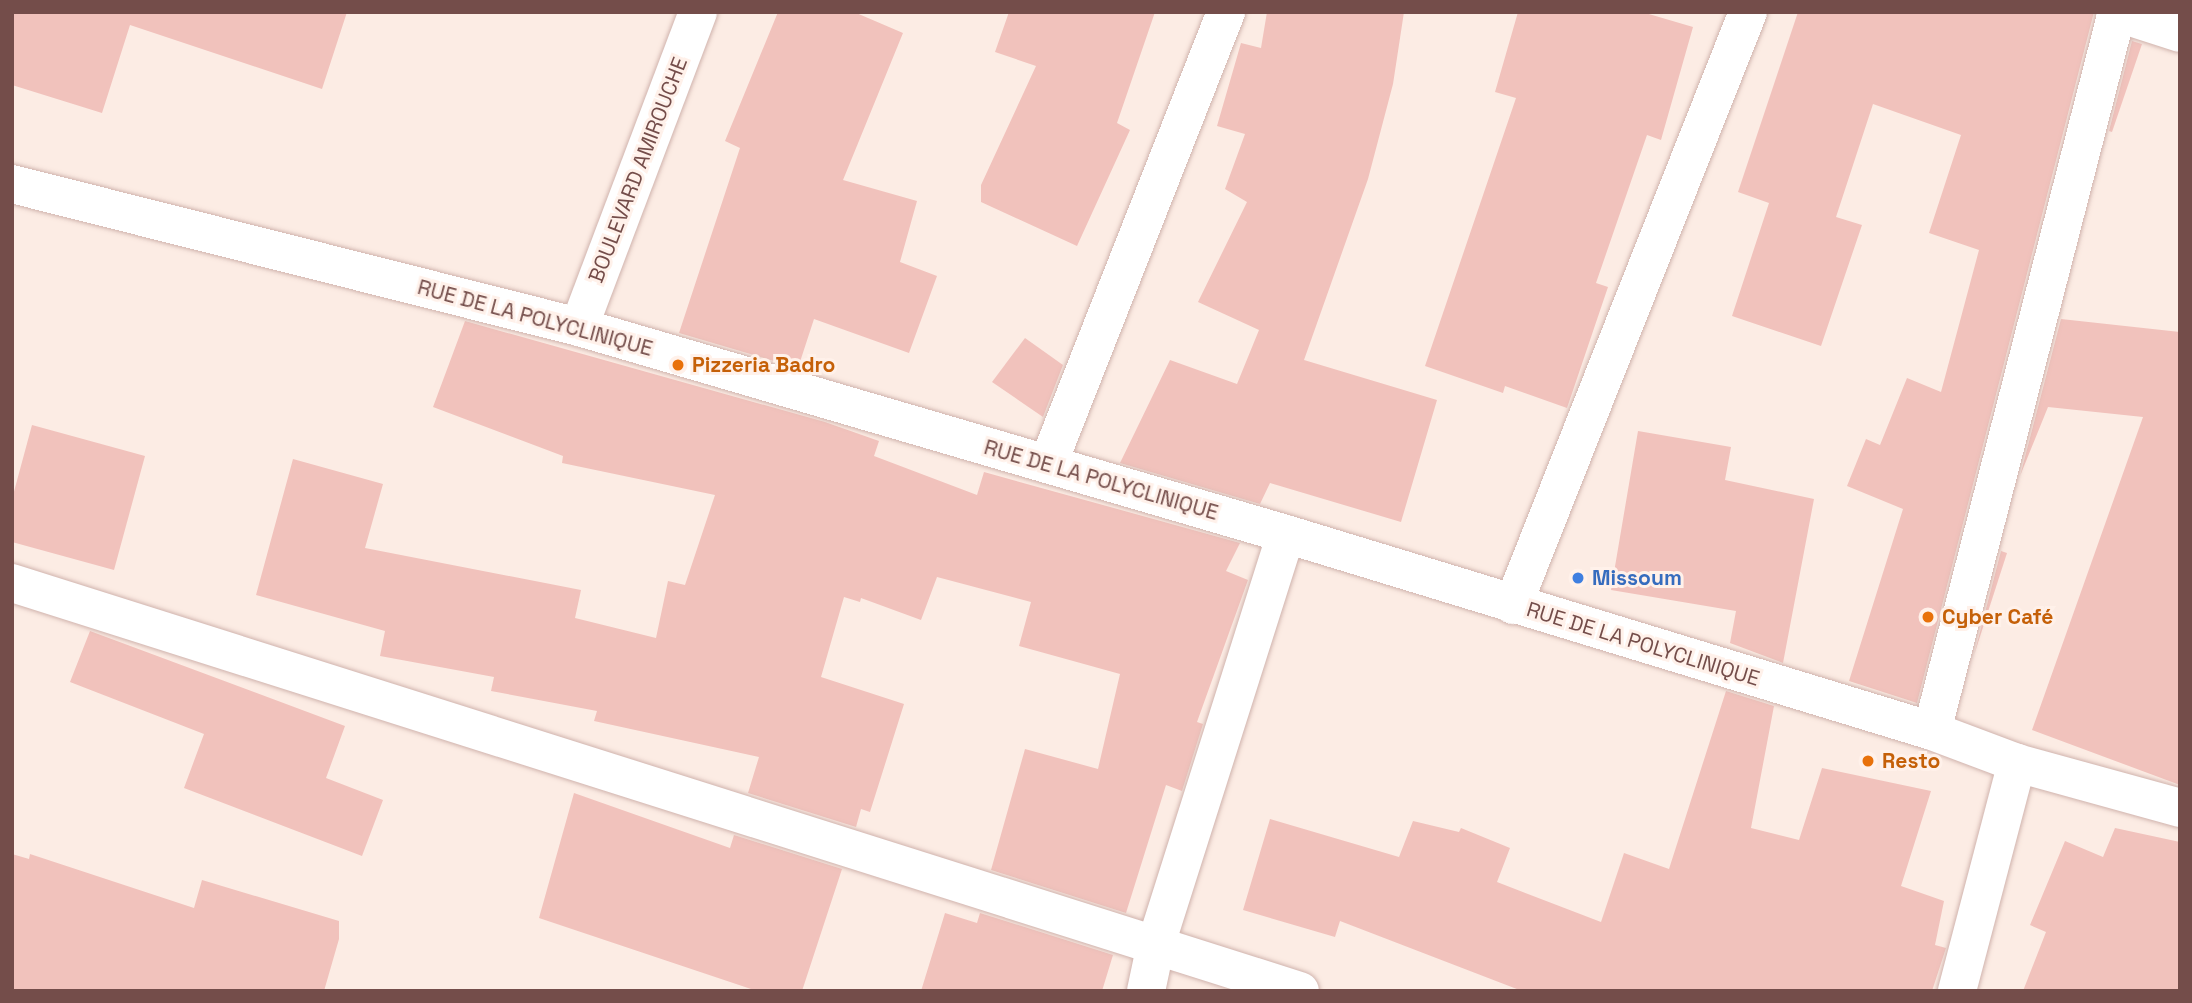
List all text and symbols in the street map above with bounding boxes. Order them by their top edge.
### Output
street label: BOULEVARD AMIROUCHE [583,54,693,286]
street label: RUE DE LA POLYCLINIQUE [415,274,655,362]
place label: Pizzeria Badro [692,352,835,378]
marker: Pizzeria Badro [670,357,686,373]
street label: RUE DE LA POLYCLINIQUE [981,434,1221,526]
place label: Missoum [1592,565,1682,591]
marker: Missoum [1570,570,1586,586]
street label: RUE DE LA POLYCLINIQUE [1523,597,1763,691]
place label: Cyber Café [1942,604,2053,630]
marker: Cyber Café [1920,609,1936,625]
place label: Resto [1882,748,1940,774]
marker: Resto [1860,753,1876,769]

